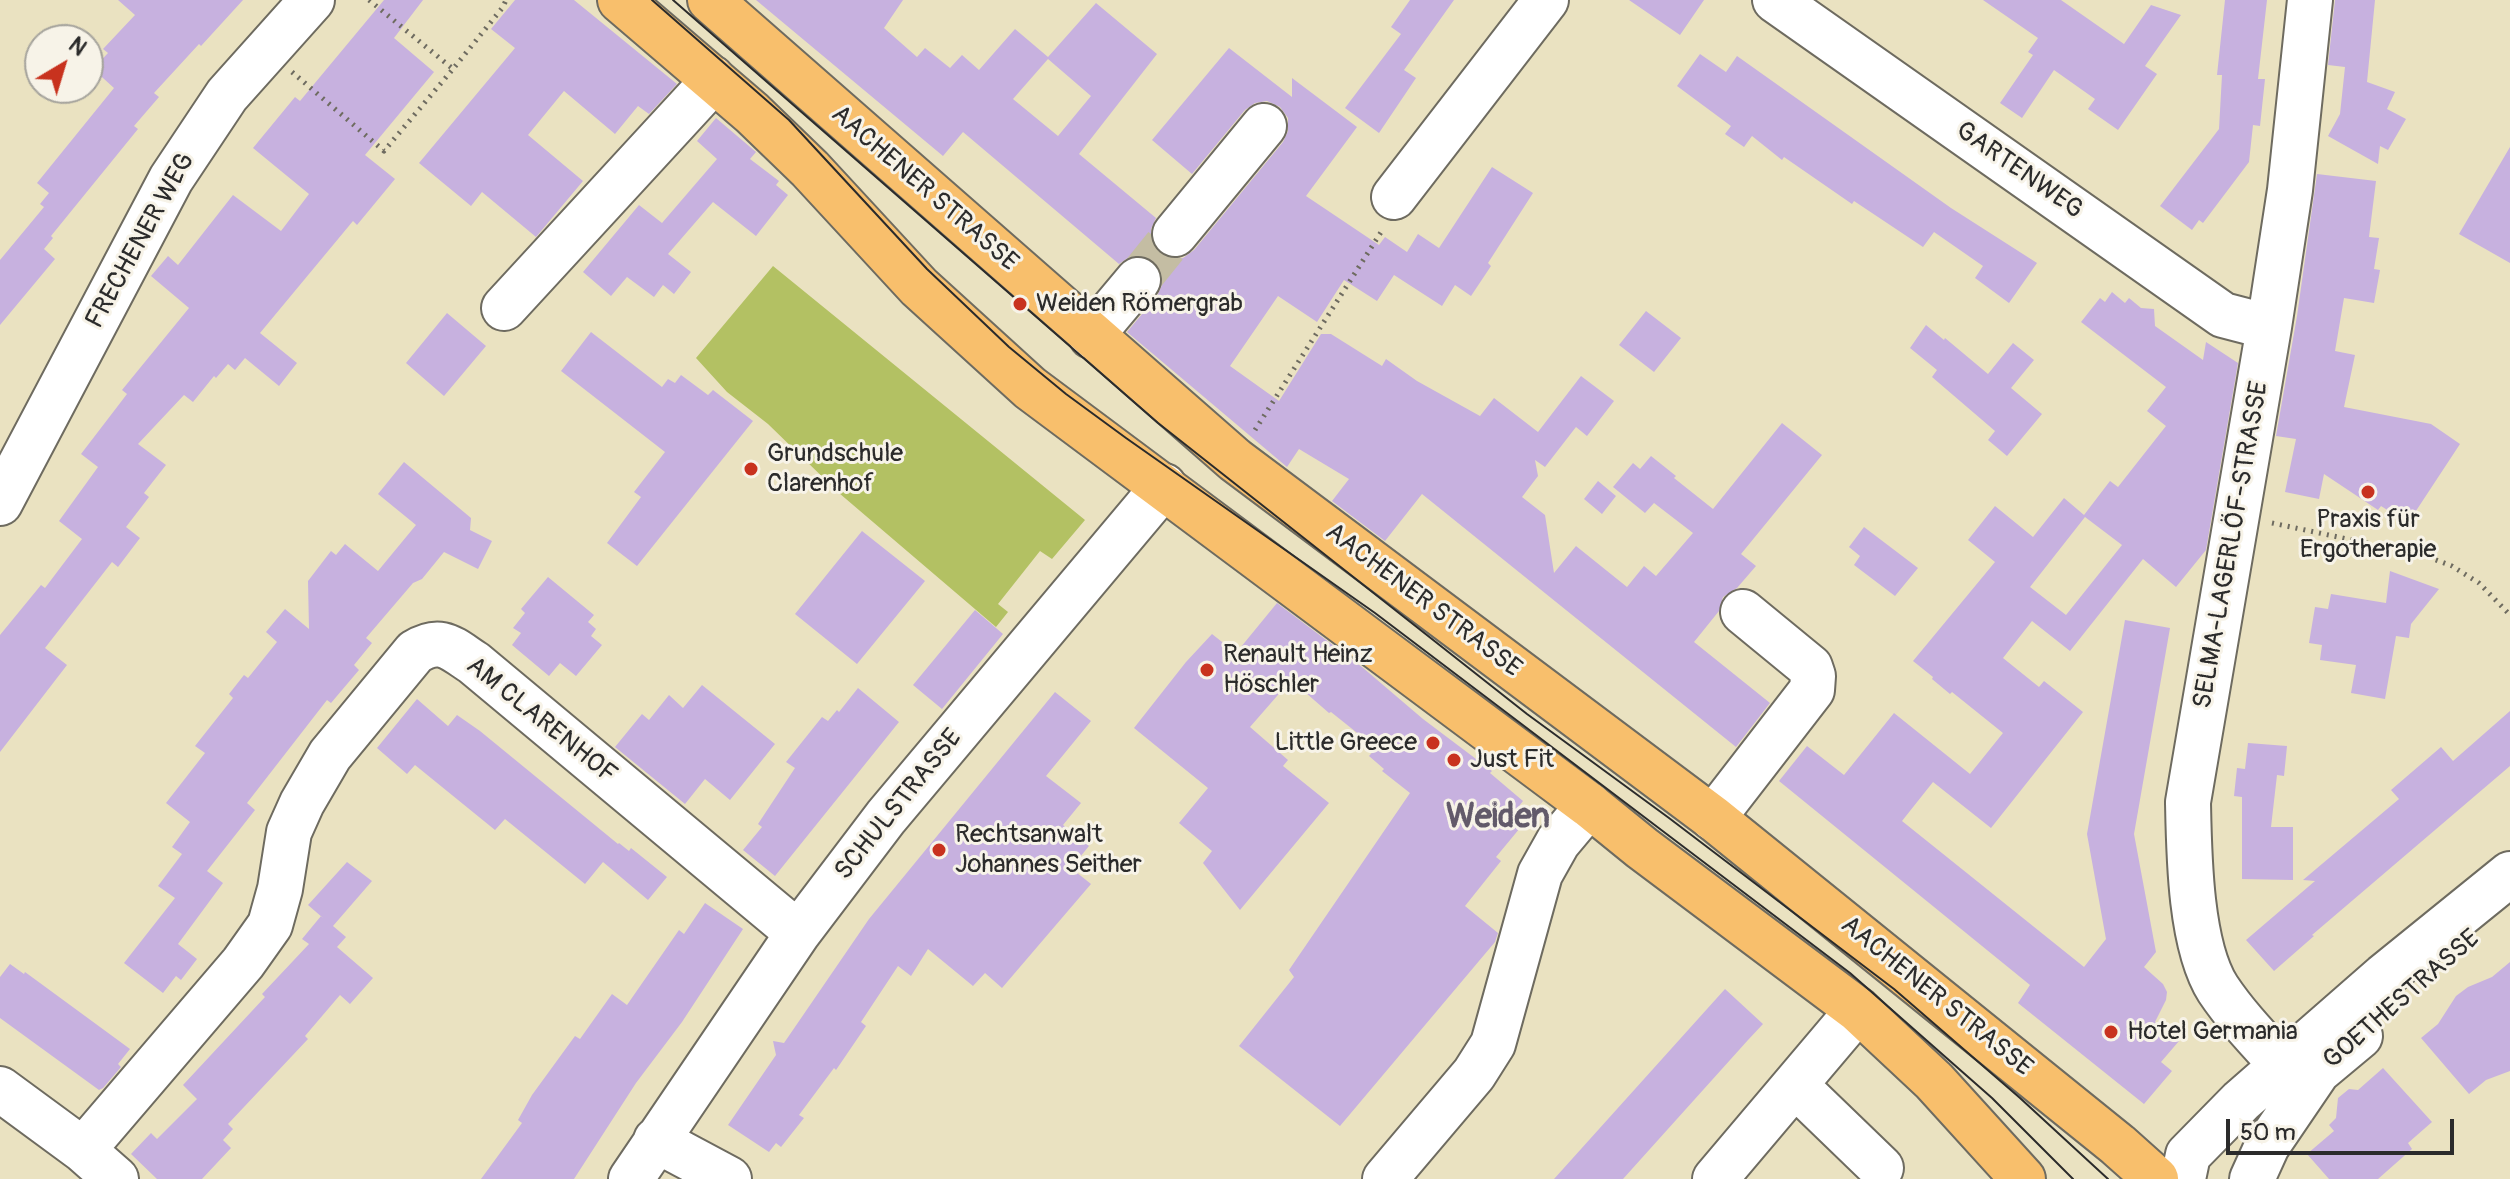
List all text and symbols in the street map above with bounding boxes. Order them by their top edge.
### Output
north arrow [24,24,104,104]
text: N [63,31,92,62]
street label: AACHENER STRASSE [824,99,1024,279]
street label: GARTENWEG [1949,116,2089,226]
street label: FRECHENER WEG [80,148,202,334]
place label: Weiden Römergrab [1036,288,1243,320]
marker: Weiden Römergrab [1011,295,1029,313]
street label: SELMA-LAGERLÖF-STRASSE [2188,379,2276,711]
place label: Grundschule Clarenhof [767,438,903,500]
marker: Grundschule Clarenhof [742,460,760,478]
marker: Praxis für Ergotherapie [2359,483,2377,501]
place label: Praxis für Ergotherapie [2300,504,2436,566]
street label: AACHENER STRASSE [1319,517,1527,685]
place label: Renault Heinz Höschler [1223,639,1373,700]
street label: AM CLARENHOF [460,651,622,791]
marker: Renault Heinz Höschler [1198,661,1216,679]
street label: SCHULSTRASSE [829,723,969,887]
place label: Little Greece [1274,727,1417,759]
marker: Little Greece [1424,734,1442,752]
place label: Just Fit [1470,744,1554,776]
marker: Just Fit [1445,751,1463,769]
district label: Weiden [1446,798,1550,838]
place label: Rechtsanwalt Johannes Seither [955,819,1142,880]
marker: Rechtsanwalt Johannes Seither [930,841,948,859]
street label: AACHENER STRASSE [1834,910,2038,1084]
street label: GOETHESTRASSE [2317,924,2487,1076]
place label: Hotel Germania [2127,1016,2298,1048]
marker: Hotel Germania [2102,1023,2120,1041]
scale bar [2230,1103,2458,1153]
text: 50 m [2240,1118,2296,1147]

